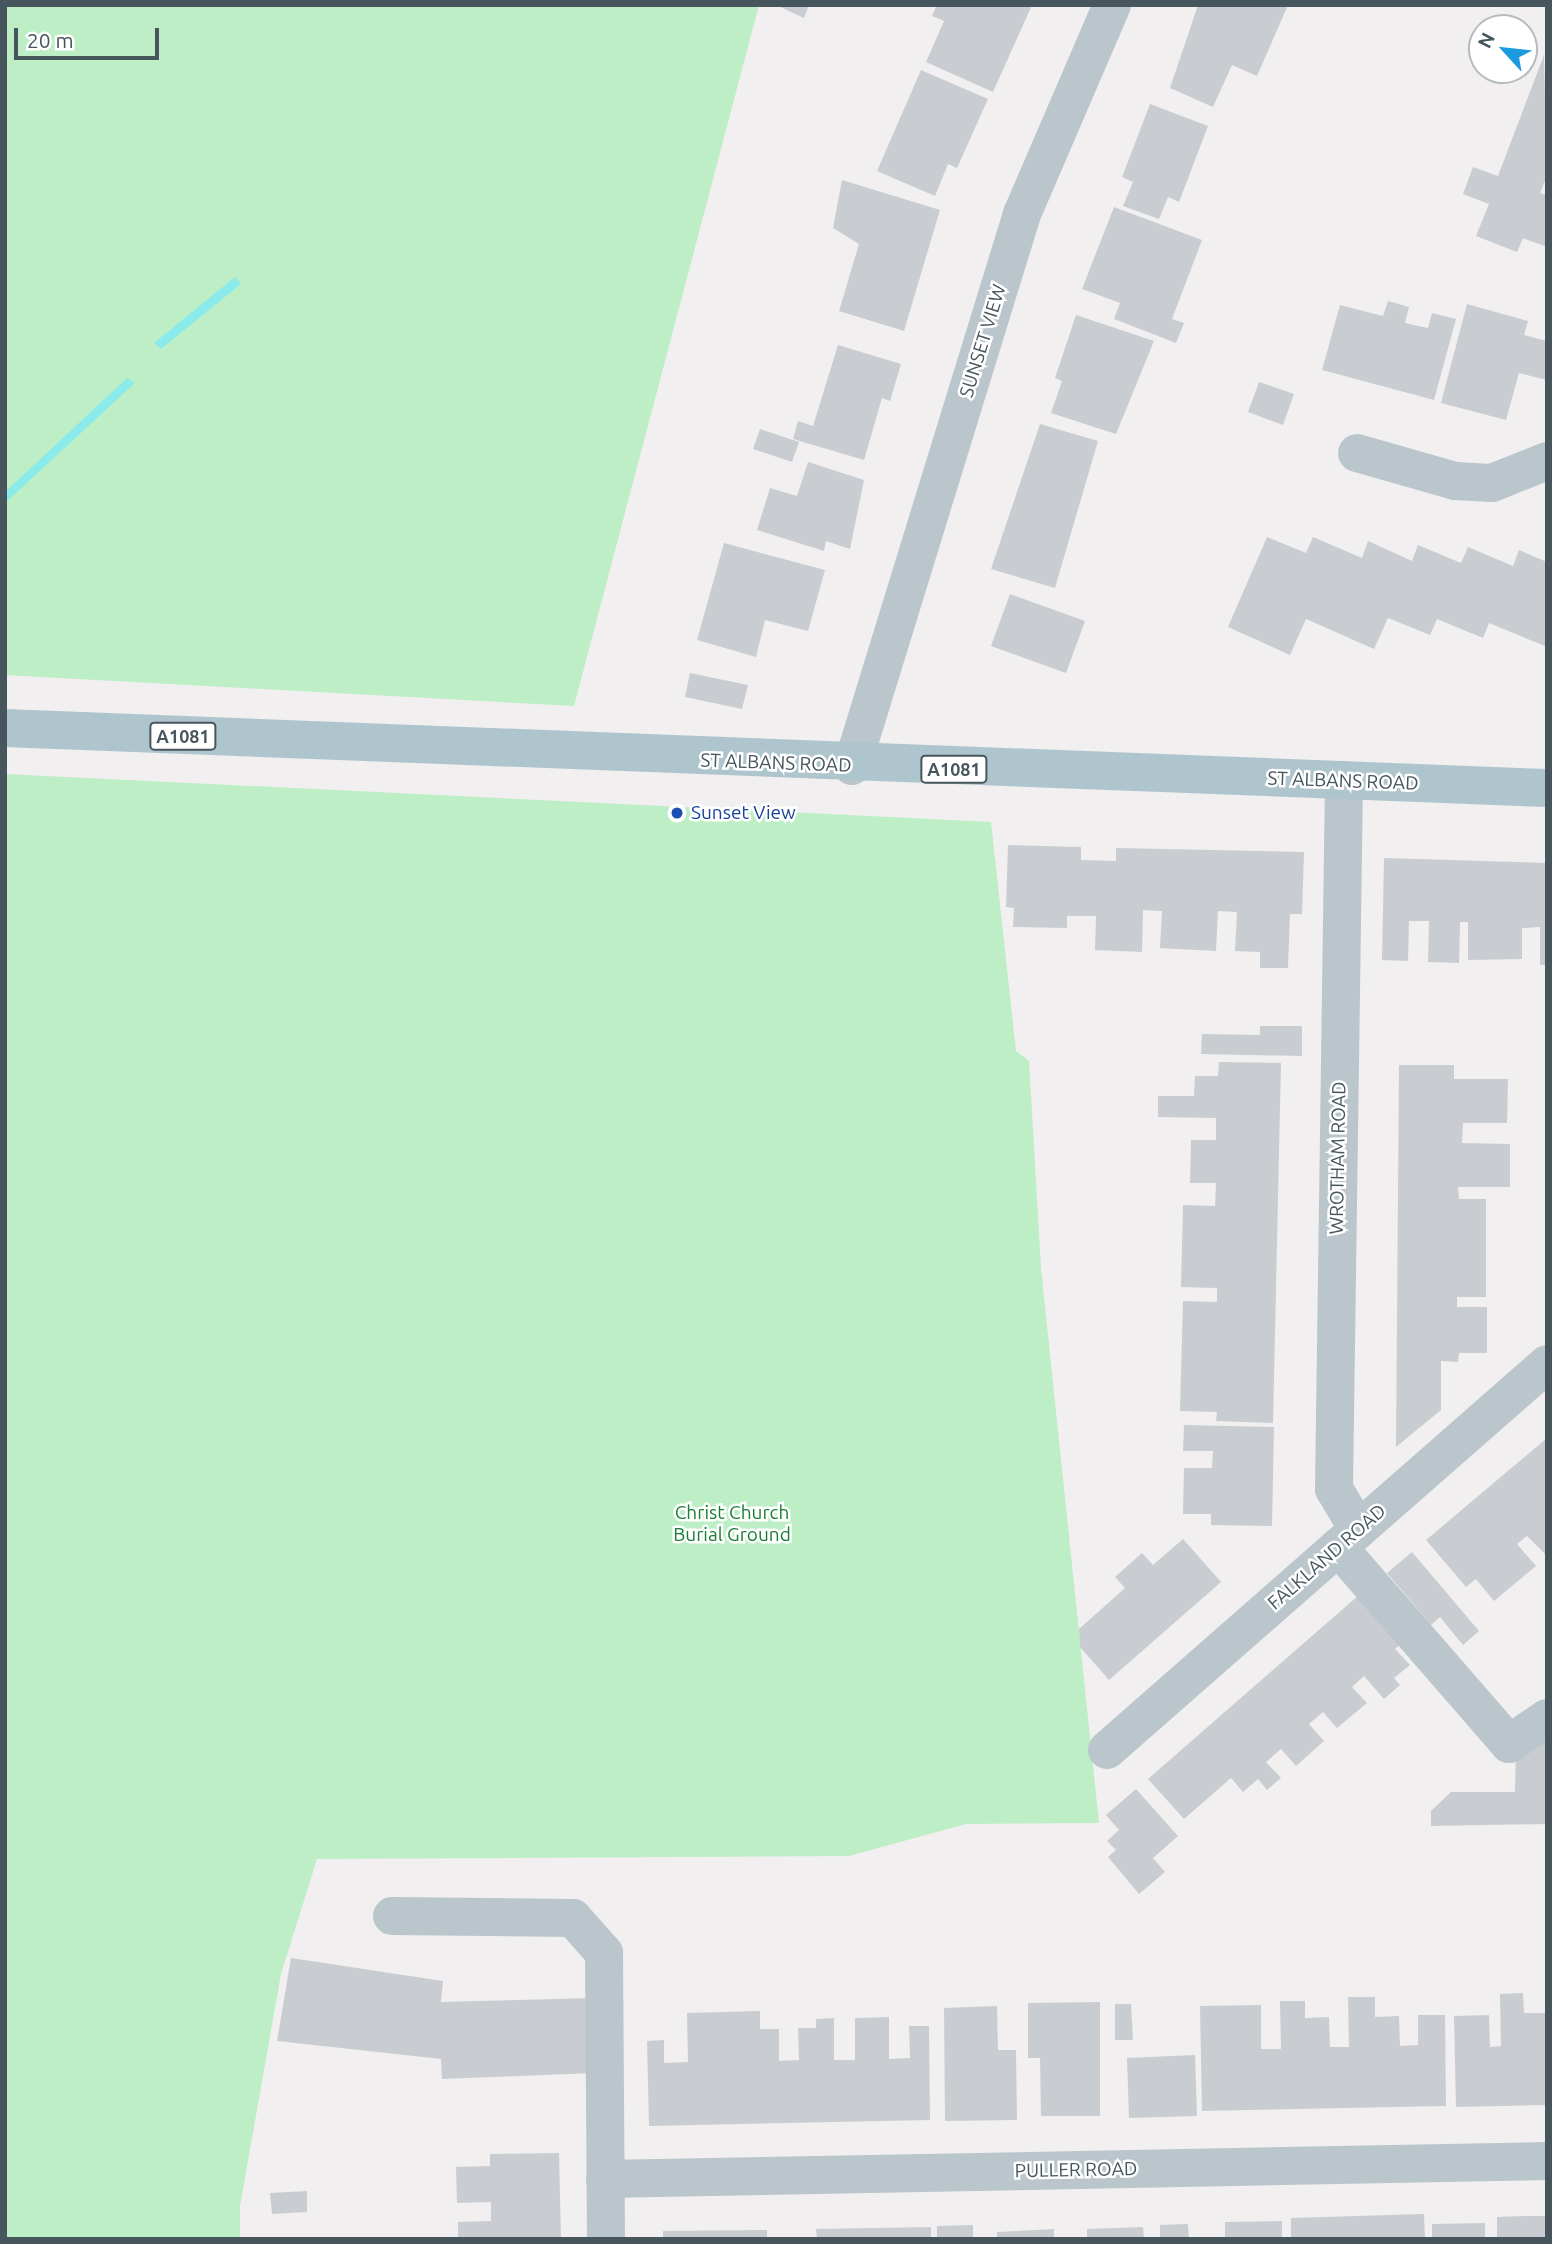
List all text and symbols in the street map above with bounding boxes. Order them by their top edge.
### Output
scale bar [18,14,163,58]
north arrow [1468,14,1538,84]
text: 20 m [27,28,74,52]
text: N [1473,29,1499,52]
street label: SUNSET VIEW [955,282,1011,400]
road number: A1081 [148,722,218,750]
street label: ST ALBANS ROAD [700,749,852,777]
road number: A1081 [919,754,989,784]
street label: ST ALBANS ROAD [1267,767,1419,795]
place label: Sunset View [691,802,796,824]
marker: Sunset View [669,805,685,821]
street label: WROTHAM ROAD [1325,1081,1351,1235]
street label: FALKLAND ROAD [1263,1500,1391,1614]
park label: Christ Church Burial Ground [673,1502,791,1546]
street label: PULLER ROAD [1014,2158,1138,2182]

